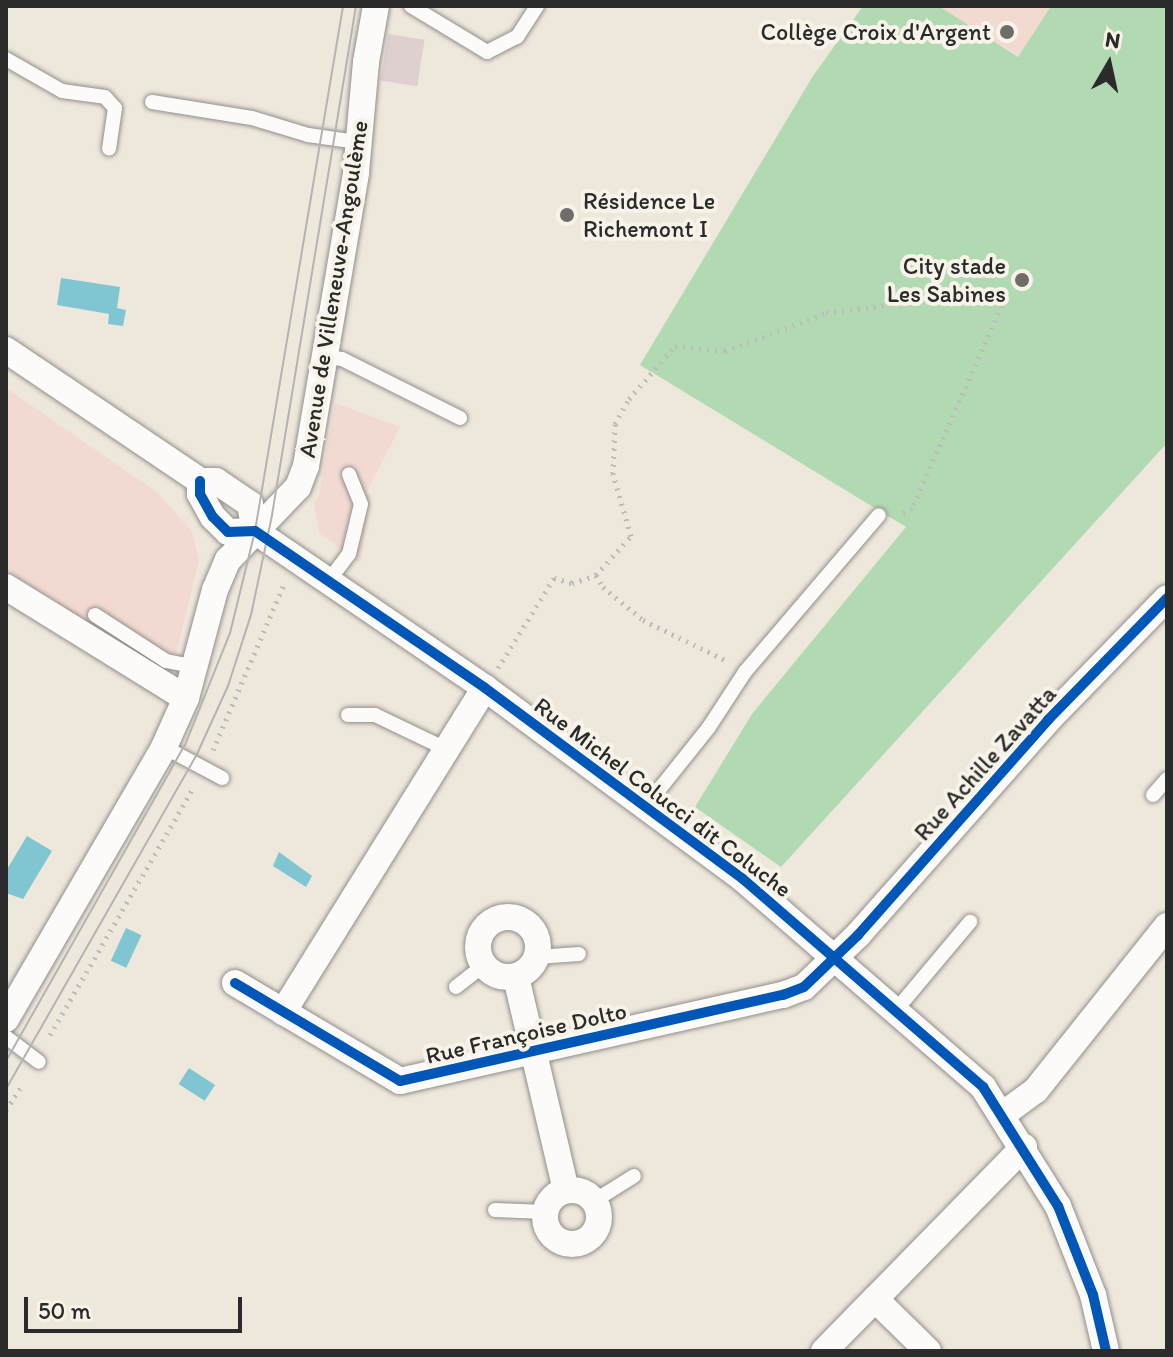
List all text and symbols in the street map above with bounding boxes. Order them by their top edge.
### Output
place label: Collège Croix d'Argent [761,18,991,46]
marker: Collège Croix d'Argent [998,23,1016,41]
north arrow [1069,24,1149,104]
text: N [1103,25,1122,54]
street label: Avenue de Villeneuve-Angoulème [292,118,374,460]
place label: Résidence Le Richemont I [583,187,715,243]
marker: Résidence Le Richemont I [558,206,576,224]
place label: City stade Les Sabines [887,252,1006,308]
marker: City stade Les Sabines [1013,271,1031,289]
street label: Rue Achille Zavatta [908,680,1062,846]
street label: Rue Michel Colucci dit Coluche [529,691,797,903]
street label: Rue Françoise Dolto [423,996,629,1070]
scale bar [28,1281,246,1331]
text: 50 m [38,1296,91,1325]

